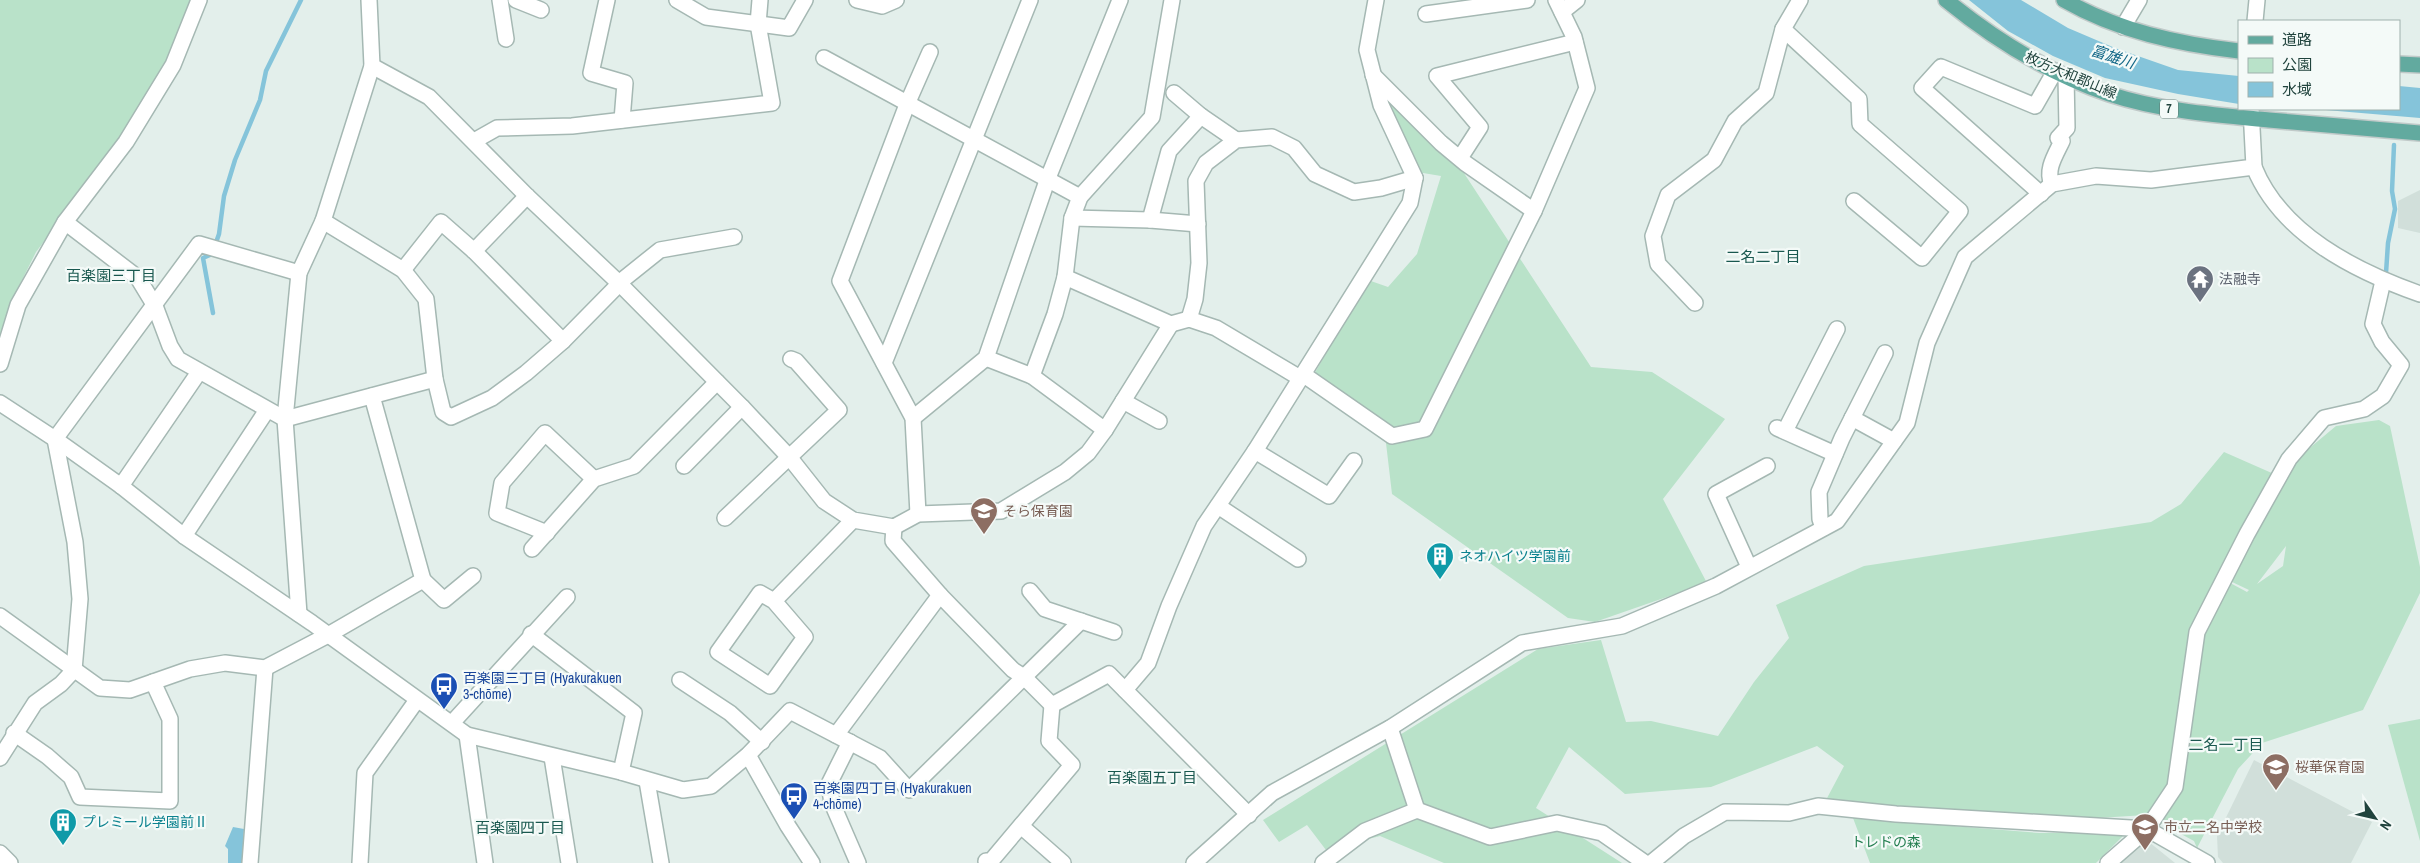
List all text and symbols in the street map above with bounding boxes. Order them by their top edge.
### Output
legend [2238,20,2400,110]
text: 道路 [2282,29,2312,50]
water label: 富雄川 [2089,40,2140,74]
street label: 枚方大和郡山線 [2022,48,2120,102]
text: 公園 [2282,54,2312,75]
text: 水域 [2282,79,2312,100]
road number: 7 [2160,100,2178,118]
district label: 二名二丁目 [1725,246,1801,267]
temple icon: 法融寺 [2185,264,2215,303]
district label: 百楽園三丁目 [66,265,156,286]
place label: 法融寺 [2219,270,2261,288]
school or university icon: そら保育園 [969,496,999,535]
place label: そら保育園 [1003,502,1073,520]
building icon: ネオハイツ学園前 [1425,541,1455,580]
place label: ネオハイツ学園前 [1459,547,1571,565]
place label: 百楽園三丁目 (Hyakurakuen 3-chōme) [463,669,622,703]
bus stop icon: 百楽園三丁目 (Hyakurakuen 3-chōme) [429,671,459,710]
district label: 二名一丁目 [2188,734,2264,755]
school or university icon: 桜華保育園 [2261,752,2291,791]
place label: 桜華保育園 [2295,758,2365,776]
district label: 百楽園五丁目 [1107,767,1197,788]
place label: 百楽園四丁目 (Hyakurakuen 4-chōme) [813,779,972,813]
bus stop icon: 百楽園四丁目 (Hyakurakuen 4-chōme) [779,781,809,820]
north arrow [2350,793,2400,843]
building icon: プレミール学園前Ⅱ [48,807,78,846]
school or university icon: 市立二名中学校 [2130,812,2160,851]
place label: プレミール学園前Ⅱ [82,813,208,831]
district label: 百楽園四丁目 [475,817,565,838]
text: N [2376,817,2396,834]
place label: 市立二名中学校 [2164,818,2262,836]
park label: トレドの森 [1851,833,1921,851]

